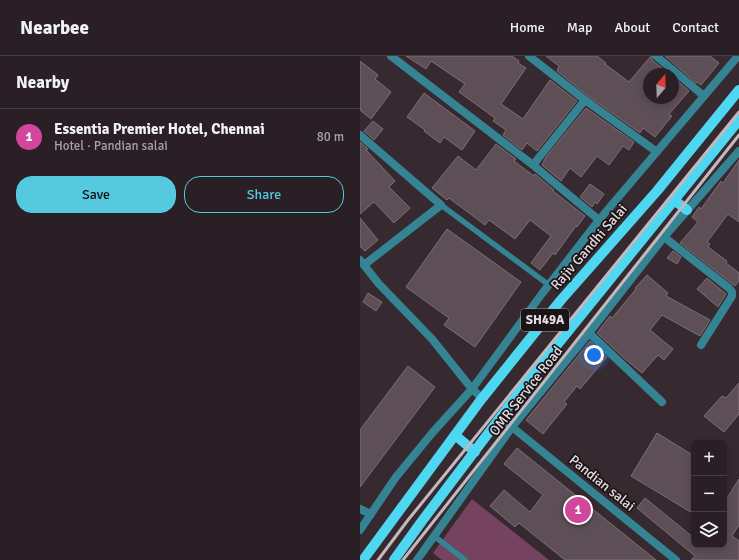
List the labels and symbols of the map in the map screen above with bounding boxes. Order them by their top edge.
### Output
north arrow [643,68,679,104]
street label: Rajiv Gandhi Salai [547,201,631,293]
road number: SH49A [521,309,569,331]
street label: OMR Service Road [486,343,566,439]
your location [584,345,604,365]
street label: Pandian salai [566,451,638,515]
pin: 1 [565,495,591,525]

